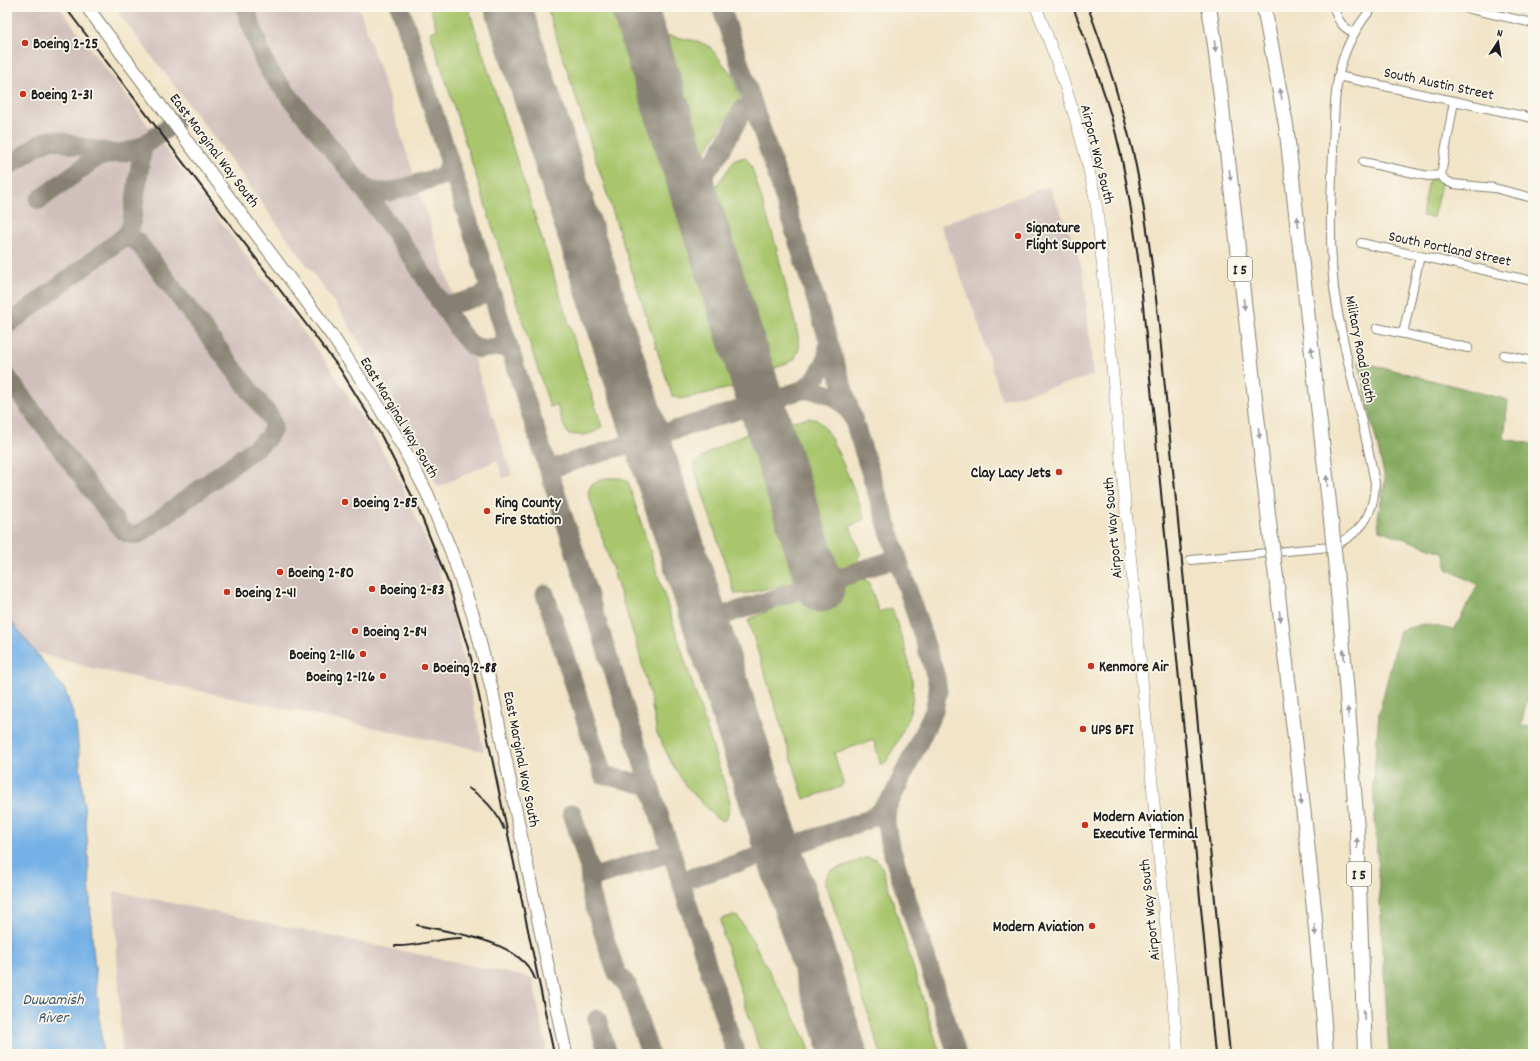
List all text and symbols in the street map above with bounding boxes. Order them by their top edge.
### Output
north arrow [1478,22,1518,62]
text: N [1495,26,1505,43]
place label: Boeing 2-25 [33,34,98,56]
marker: Boeing 2-25 [20,38,30,48]
one-way arrow [1211,40,1218,52]
street label: South Austin Street [1382,63,1496,107]
place label: Boeing 2-31 [31,85,93,107]
one-way arrow [1278,88,1284,100]
marker: Boeing 2-31 [18,89,28,99]
street label: East Marginal Way South [163,89,264,213]
street label: Airport Way South [1073,102,1119,207]
one-way arrow [1227,169,1233,181]
one-way arrow [1294,216,1301,229]
place label: Signature Flight Support [1026,218,1107,257]
street label: South Portland Street [1386,226,1513,274]
marker: Signature Flight Support [1013,231,1023,241]
road number: I 5 [1228,257,1252,281]
street label: Military Road South [1338,294,1380,405]
one-way arrow [1241,298,1248,310]
one-way arrow [1309,346,1315,358]
street label: East Marginal Way South [353,353,443,483]
one-way arrow [1256,427,1262,439]
place label: Clay Lacy Jets [971,463,1051,485]
marker: Clay Lacy Jets [1054,467,1064,477]
one-way arrow [1324,475,1330,487]
street label: Airport Way South [1099,476,1129,580]
place label: Boeing 2-85 [353,493,418,515]
place label: King County Fire Station [495,493,562,532]
marker: Boeing 2-85 [340,497,350,507]
marker: King County Fire Station [482,506,492,516]
place label: Boeing 2-80 [288,563,354,585]
marker: Boeing 2-80 [275,567,285,577]
place label: Boeing 2-83 [380,580,445,602]
place label: Boeing 2-41 [235,583,296,605]
marker: Boeing 2-83 [367,584,377,594]
marker: Boeing 2-41 [222,587,232,597]
one-way arrow [1277,610,1283,622]
place label: Boeing 2-84 [363,622,427,644]
marker: Boeing 2-84 [350,626,360,636]
place label: Boeing 2-116 [289,645,355,667]
marker: Boeing 2-116 [358,649,368,659]
one-way arrow [1340,649,1347,661]
place label: Kenmore Air [1099,657,1169,679]
place label: Boeing 2-88 [433,658,497,680]
marker: Kenmore Air [1086,661,1096,671]
marker: Boeing 2-88 [420,662,430,672]
place label: Boeing 2-126 [306,667,375,689]
marker: Boeing 2-126 [378,671,388,681]
street label: East Marginal Way South [496,689,544,829]
one-way arrow [1345,707,1352,719]
place label: UPS BFI [1091,720,1134,742]
marker: UPS BFI [1078,724,1088,734]
one-way arrow [1298,794,1304,806]
place label: Modern Aviation Executive Terminal [1093,807,1198,846]
marker: Modern Aviation Executive Terminal [1080,820,1090,830]
one-way arrow [1354,836,1360,849]
street label: Airport Way South [1135,858,1167,962]
road number: I 5 [1347,862,1371,886]
place label: Modern Aviation [993,917,1084,939]
marker: Modern Aviation [1087,921,1097,931]
one-way arrow [1312,924,1318,936]
water label: Duwamish River [23,989,84,1030]
one-way arrow [1361,1008,1367,1021]

